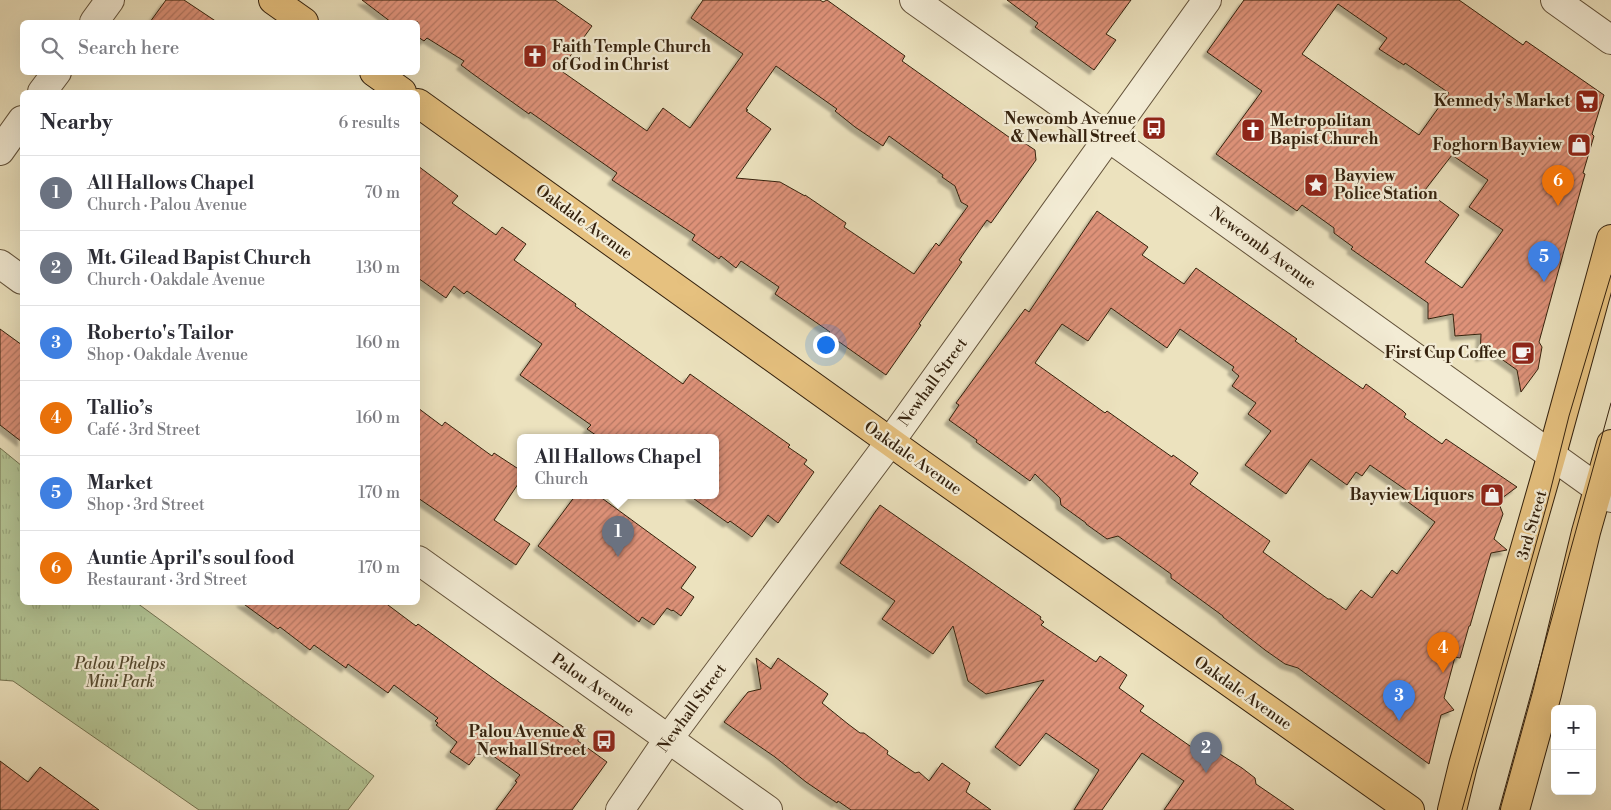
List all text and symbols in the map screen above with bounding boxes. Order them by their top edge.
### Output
search box [20,20,420,75]
icon: search [38,34,66,62]
text: Search here [78,36,179,60]
place label: Faith Temple Church of God in Christ [552,37,711,75]
church icon: Faith Temple Church of God in Christ [522,43,548,69]
supermarket icon: Kennedy's Market [1574,88,1600,114]
place label: Kennedy's Market [1434,91,1570,111]
place label: Newcomb Avenue & Newhall Street [1004,109,1136,147]
text: Nearby [40,110,113,136]
place label: Metropolitan Bapist Church [1270,111,1378,149]
text: 6 results [339,113,400,133]
bus stop icon: Newcomb Avenue & Newhall Street [1141,115,1167,141]
church icon: Metropolitan Bapist Church [1240,117,1266,143]
shop icon: Foghorn Bayview [1566,132,1592,158]
place label: Foghorn Bayview [1432,135,1563,155]
pin: 6 [1542,165,1574,206]
place label: Bayview Police Station [1334,166,1438,204]
text: All Hallows Chapel [87,171,254,195]
place icon: Bayview Police Station [1303,172,1329,198]
street label: Oakdale Avenue [532,180,636,264]
text: 1 [52,183,60,203]
text: 70 m [364,183,400,203]
text: Church · Palou Avenue [87,195,247,215]
street label: Newcomb Avenue [1206,203,1320,293]
pin: 5 [1528,241,1560,282]
text: Mt. Gilead Bapist Church [87,246,311,270]
text: 2 [51,258,61,278]
text: 130 m [356,258,400,278]
text: Church · Oakdale Avenue [87,270,265,290]
text: Roberto's Tailor [87,321,234,345]
your location [813,332,839,358]
text: 3 [51,333,61,353]
text: 160 m [356,333,400,353]
street label: Newhall Street [894,334,972,430]
cafe icon: First Cup Coffee [1510,340,1536,366]
place label: First Cup Coffee [1385,343,1506,363]
text: Shop · Oakdale Avenue [87,345,248,365]
text: Tallio’s [87,396,153,420]
text: 4 [51,408,61,428]
text: 160 m [356,408,400,428]
street label: Oakdale Avenue [860,417,966,499]
text: Café · 3rd Street [87,420,200,440]
popup [517,434,719,499]
text: All Hallows Chapel [534,445,702,469]
text: Church [534,469,588,489]
text: Market [87,471,153,495]
shop icon: Bayview Liquors [1479,482,1505,508]
text: 5 [51,483,61,503]
text: 170 m [358,483,400,503]
place label: Bayview Liquors [1349,485,1474,505]
street label: 3rd Street [1513,488,1552,562]
text: Shop · 3rd Street [87,495,205,515]
pin: 1 [602,516,634,557]
text: Auntie April's soul food [87,546,295,570]
text: 6 [51,558,61,578]
text: 170 m [358,558,400,578]
text: Restaurant · 3rd Street [87,570,247,590]
pin: 4 [1427,632,1459,673]
street label: Palou Avenue [547,649,639,721]
street label: Oakdale Avenue [1190,652,1296,734]
park label: Palou Phelps Mini Park [74,654,165,692]
street label: Newhall Street [653,660,731,756]
pin: 3 [1383,680,1415,721]
map controls [1551,705,1596,795]
button: + [1551,705,1596,750]
place label: Palou Avenue & Newhall Street [469,722,587,760]
bus stop icon: Palou Avenue & Newhall Street [591,728,617,754]
pin: 2 [1190,732,1222,773]
button: − [1551,750,1596,795]

